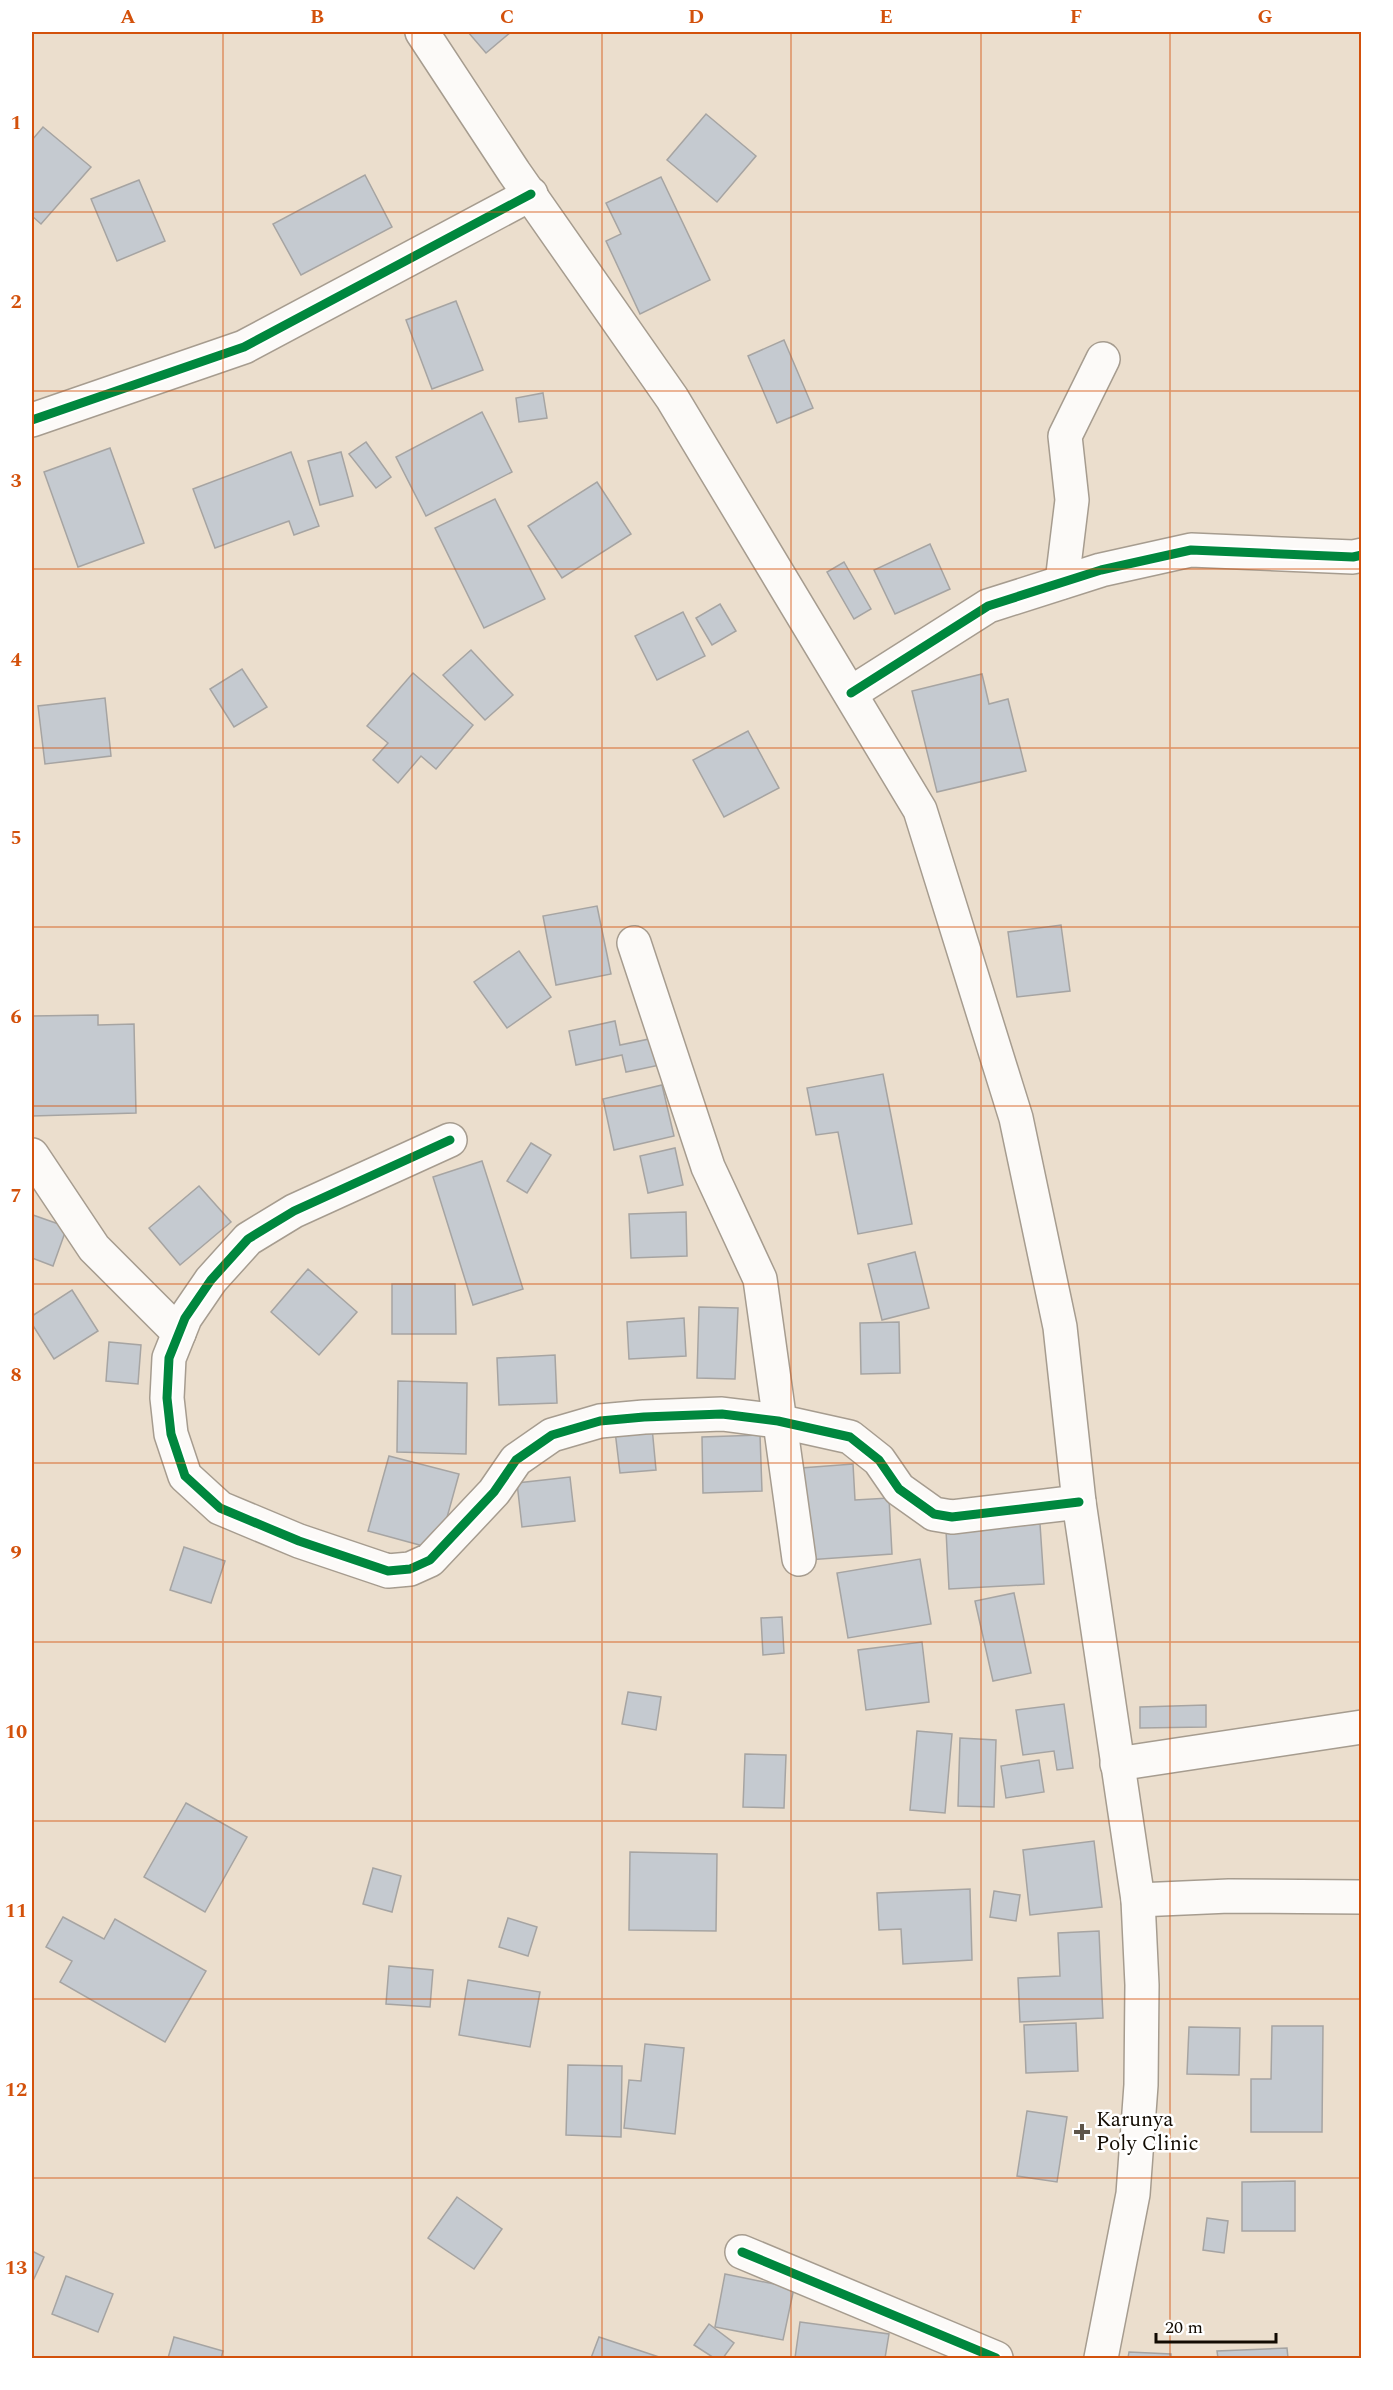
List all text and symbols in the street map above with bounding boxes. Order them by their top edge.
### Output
text: A [120,2,136,32]
text: B [310,2,324,32]
text: C [500,2,514,32]
text: D [688,2,704,32]
text: E [879,2,893,32]
text: F [1070,2,1082,32]
text: G [1257,2,1273,32]
text: 1 [10,108,22,138]
text: 2 [10,287,22,317]
text: 3 [10,466,22,496]
text: 4 [10,645,22,675]
text: 5 [10,823,22,853]
text: 6 [10,1002,22,1032]
text: 7 [10,1181,22,1211]
text: 8 [10,1360,22,1390]
text: 9 [10,1538,22,1568]
text: 10 [5,1717,27,1747]
text: 11 [5,1896,27,1926]
text: 12 [5,2075,27,2105]
place label: Karunya Poly Clinic [1096,2104,1199,2160]
marker: Karunya Poly Clinic [1073,2123,1091,2141]
text: 13 [5,2253,27,2283]
scale bar [1156,2306,1276,2344]
text: 20 m [1165,2314,1203,2341]

